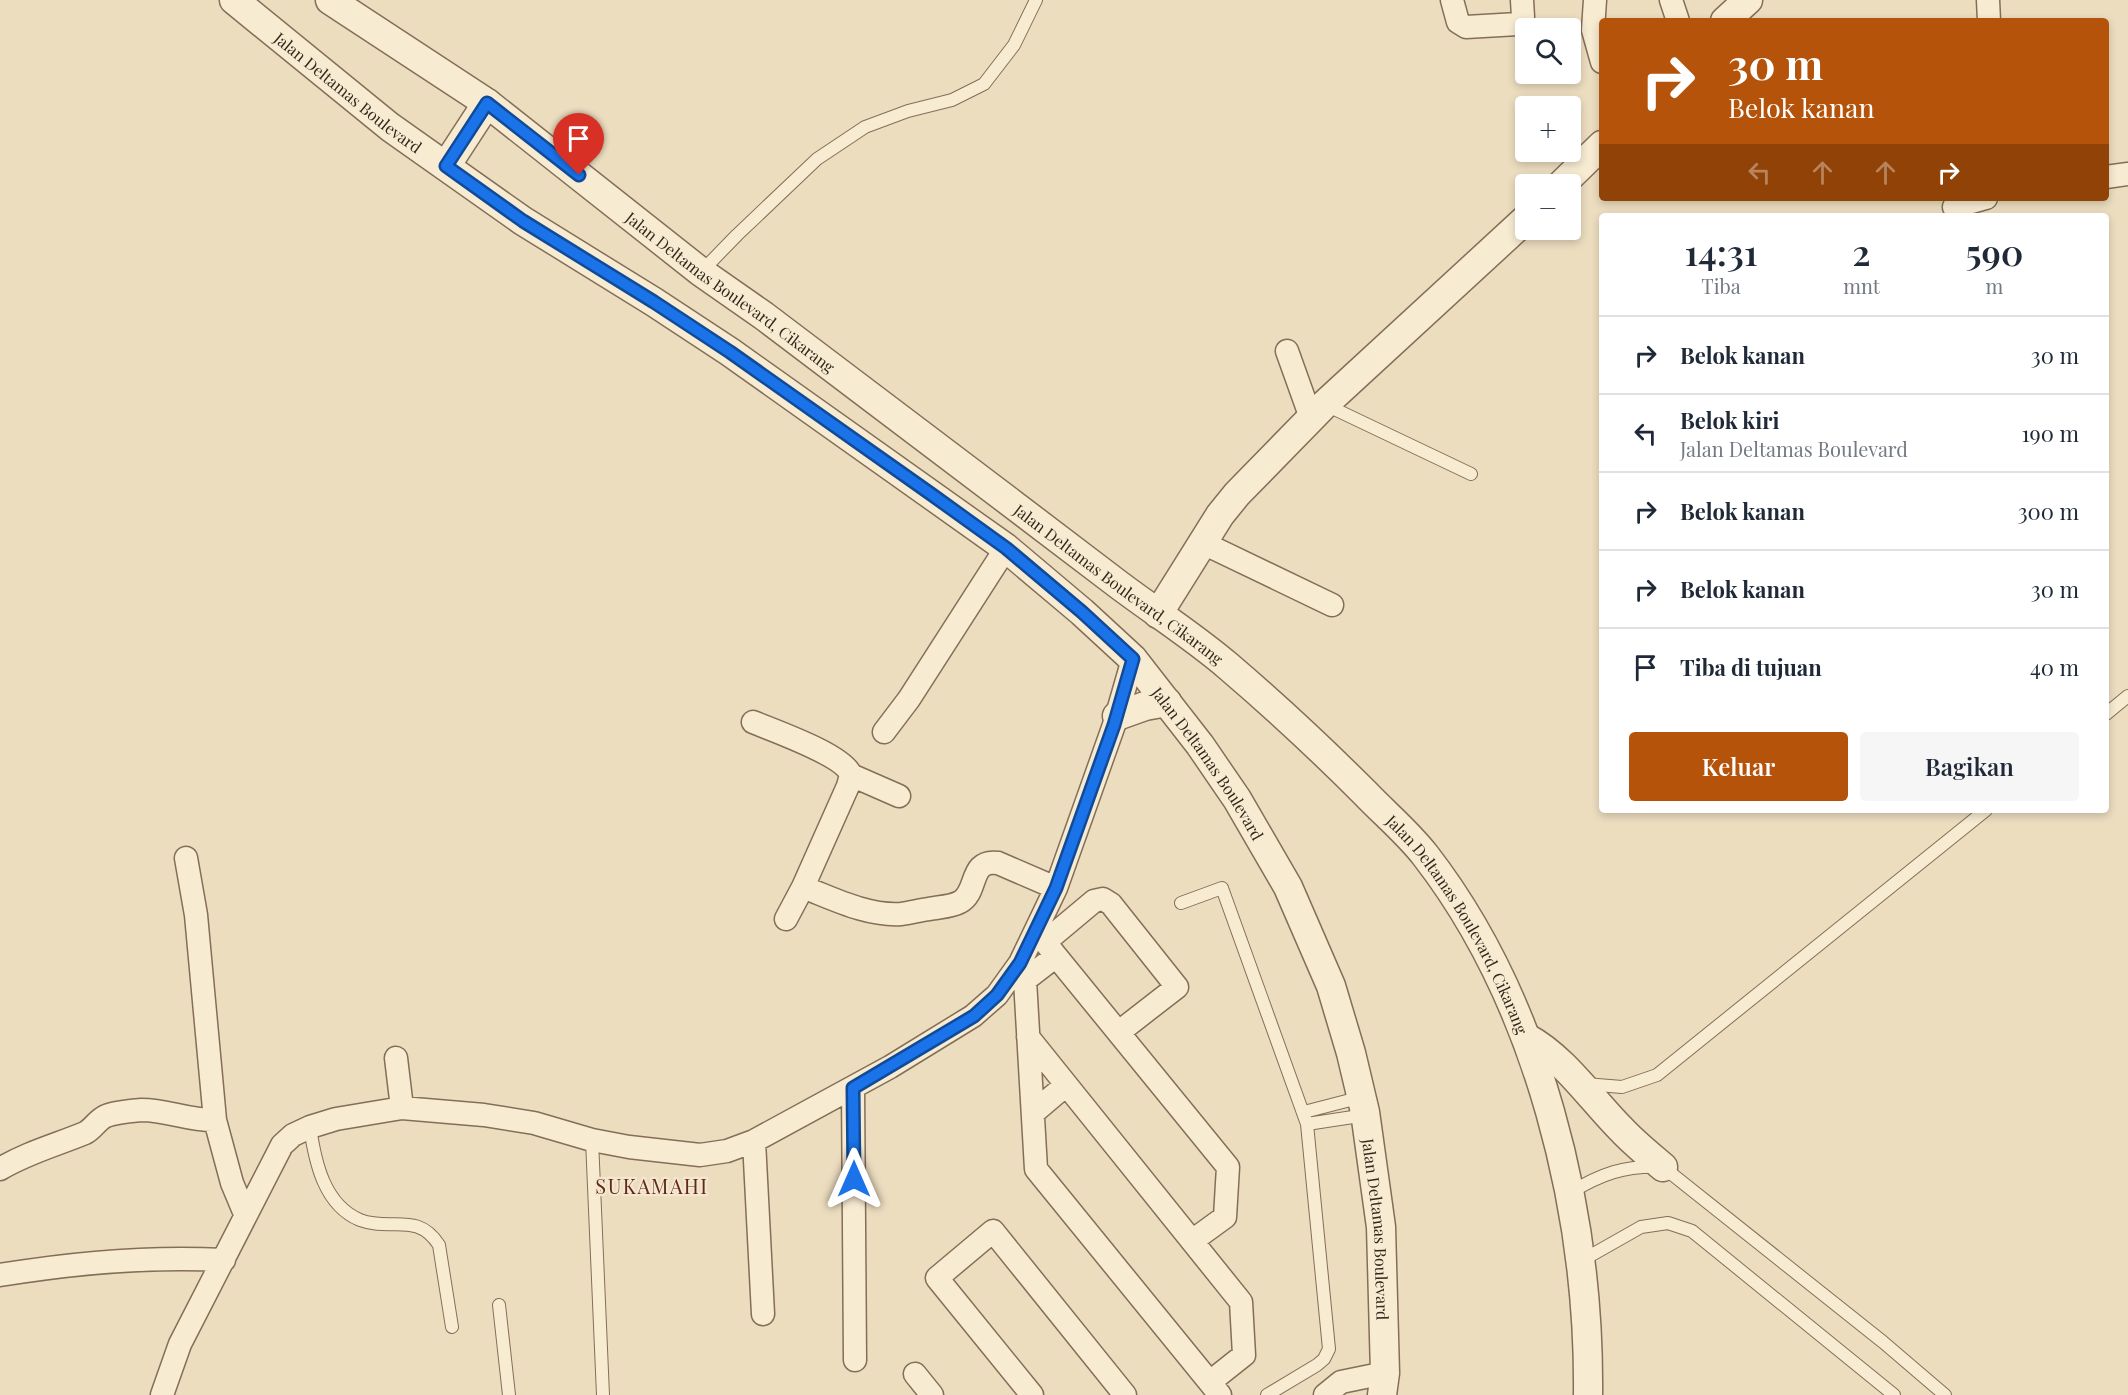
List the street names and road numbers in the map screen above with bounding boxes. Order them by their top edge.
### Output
street label: Jalan Deltamas Boulevard [270,26,426,157]
street label: Jalan Deltamas Boulevard, Cikarang [621,206,840,377]
street label: Jalan Deltamas Boulevard, Cikarang [1009,498,1229,669]
street label: Jalan Deltamas Boulevard [1147,681,1269,844]
street label: Jalan Deltamas Boulevard, Cikarang [1382,809,1534,1037]
street label: Jalan Deltamas Boulevard [1358,1136,1394,1320]

